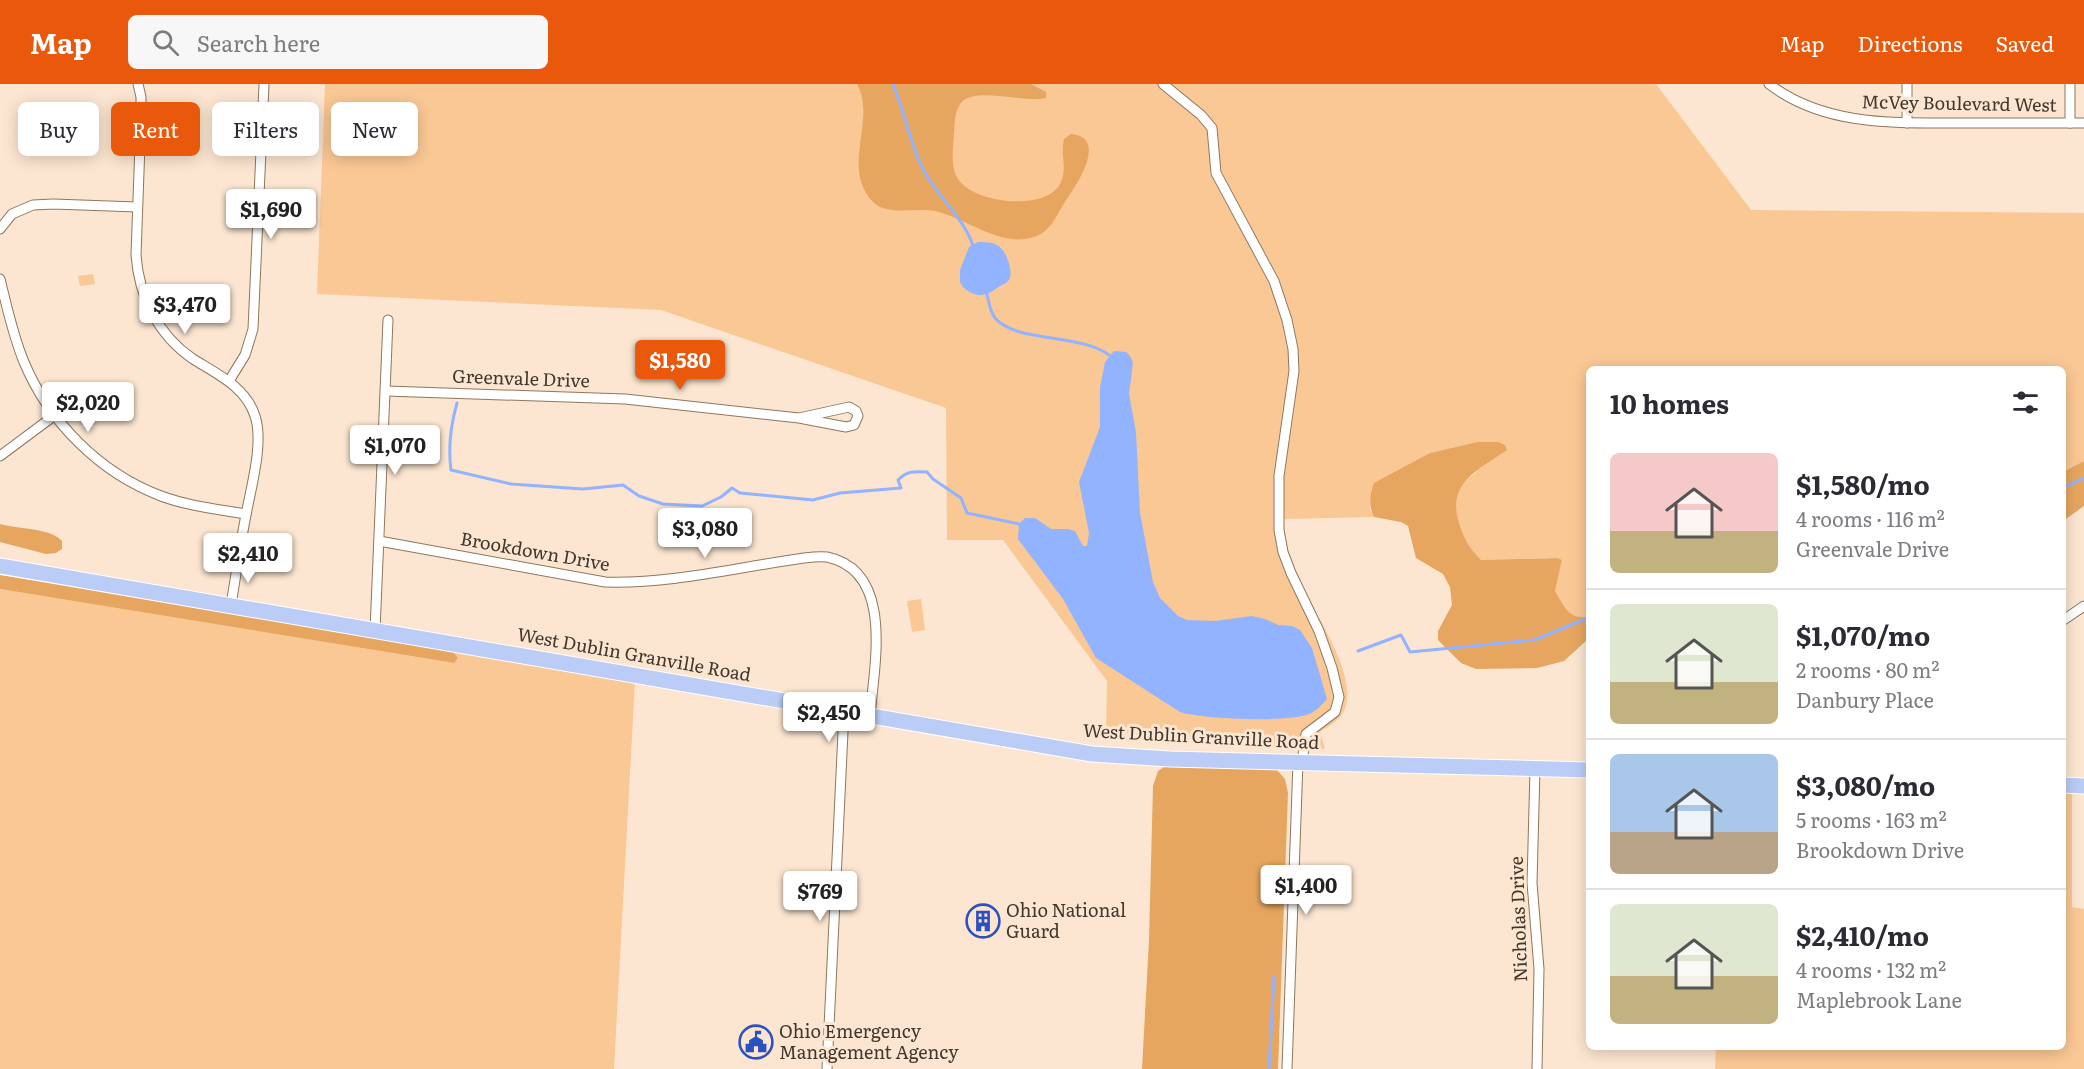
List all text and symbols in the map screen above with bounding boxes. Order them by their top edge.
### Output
search box [128,15,548,69]
text: Map [30,21,92,63]
icon: search [149,26,182,59]
text: Search here [197,26,320,59]
text: Map [1780,27,1825,58]
text: Directions [1858,27,1963,58]
text: Saved [1996,27,2054,58]
street label: McVey Boulevard West [1861,87,2058,118]
chip: Buy [18,102,99,156]
chip: Rent [111,102,200,156]
chip: Filters [212,102,319,156]
chip: New [331,102,418,156]
pin: $1,690 [222,189,320,240]
text: $1,690 [240,193,302,223]
pin: $3,470 [136,284,234,335]
text: $3,470 [153,288,217,318]
pin: $1,580 [631,340,729,391]
text: $1,580 [649,344,711,374]
street label: Greenvale Drive [452,362,590,393]
pin: $2,020 [39,382,137,433]
text: 10 homes [1610,383,1729,422]
text: $2,020 [56,386,120,416]
icon: filters [2009,386,2042,419]
pin: $1,070 [346,425,444,476]
text: $1,070 [364,429,426,459]
text: $1,580/mo [1796,464,1930,503]
icon: home [1658,477,1730,549]
text: 4 rooms · 116 m² [1796,503,1945,533]
pin: $3,080 [656,508,754,559]
text: $3,080 [672,512,738,542]
street label: Brookdown Drive [458,524,612,577]
pin: $2,410 [199,533,297,584]
text: Greenvale Drive [1796,533,1949,563]
text: $2,410 [217,537,279,567]
text: $1,070/mo [1796,615,1930,654]
street label: West Dublin Granville Road [515,620,753,687]
icon: home [1658,628,1730,700]
text: 2 rooms · 80 m² [1796,654,1939,684]
text: Danbury Place [1796,684,1934,714]
pin: $2,450 [780,692,878,743]
text: $2,450 [797,696,861,726]
street label: West Dublin Granville Road [1082,716,1320,755]
text: $3,080/mo [1796,765,1935,804]
icon: home [1658,778,1730,850]
text: 5 rooms · 163 m² [1796,804,1947,834]
text: Brookdown Drive [1796,834,1964,864]
street label: Nicholas Drive [1502,856,1533,982]
pin: $1,400 [1257,865,1355,916]
text: $1,400 [1275,869,1337,899]
pin: $769 [784,871,856,922]
text: $769 [797,875,843,905]
place label: Ohio National Guard [1006,896,1126,944]
building icon: Ohio National Guard [965,903,1001,939]
text: $2,410/mo [1796,915,1929,954]
icon: home [1658,928,1730,1000]
text: 4 rooms · 132 m² [1796,954,1946,984]
text: Maplebrook Lane [1796,984,1962,1014]
place label: Ohio Emergency Management Agency [779,1017,959,1065]
public building icon: Ohio Emergency Management Agency [738,1024,774,1060]

